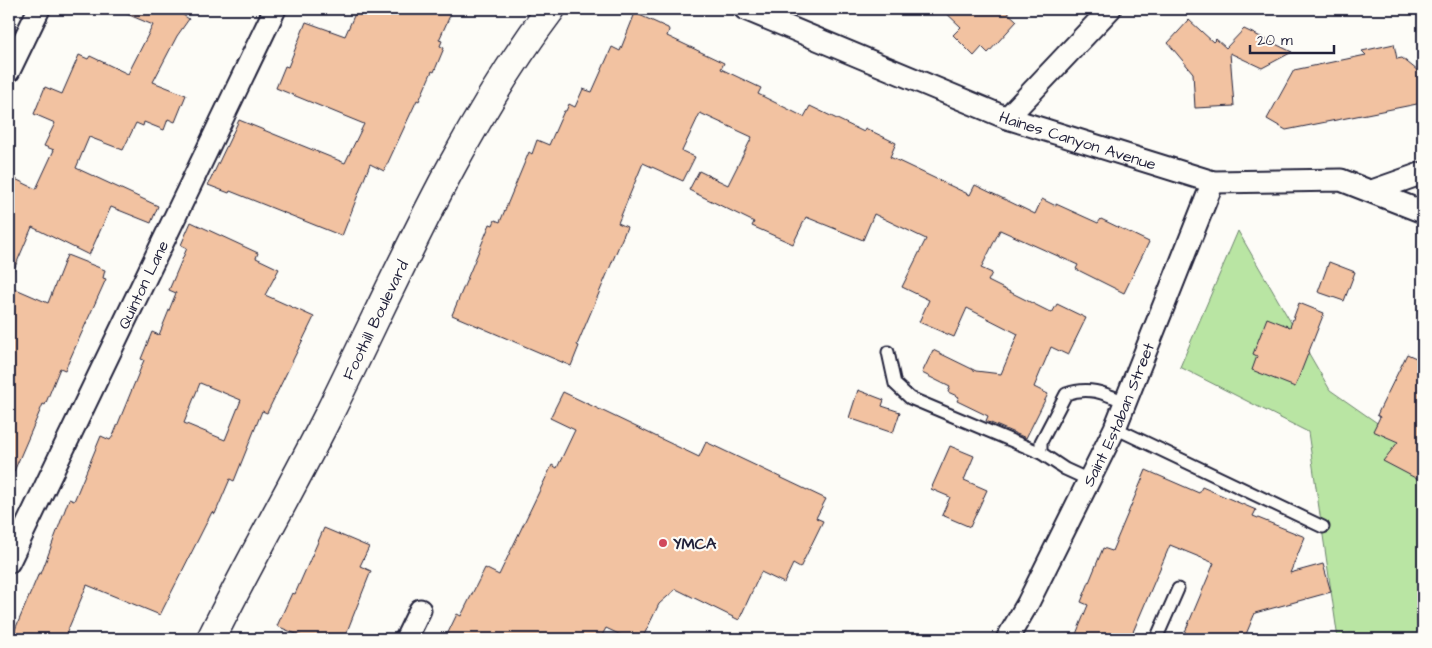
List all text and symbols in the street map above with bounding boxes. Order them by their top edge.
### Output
scale bar [1250,22,1333,54]
text: 20 m [1257,30,1293,51]
street label: Haines Canyon Avenue [996,106,1159,176]
street label: Quinton Lane [113,237,174,333]
street label: Foothill Boulevard [337,256,414,384]
street label: Saint Estaban Street [1078,339,1160,490]
place label: YMCA [673,533,717,555]
marker: YMCA [657,537,669,549]

